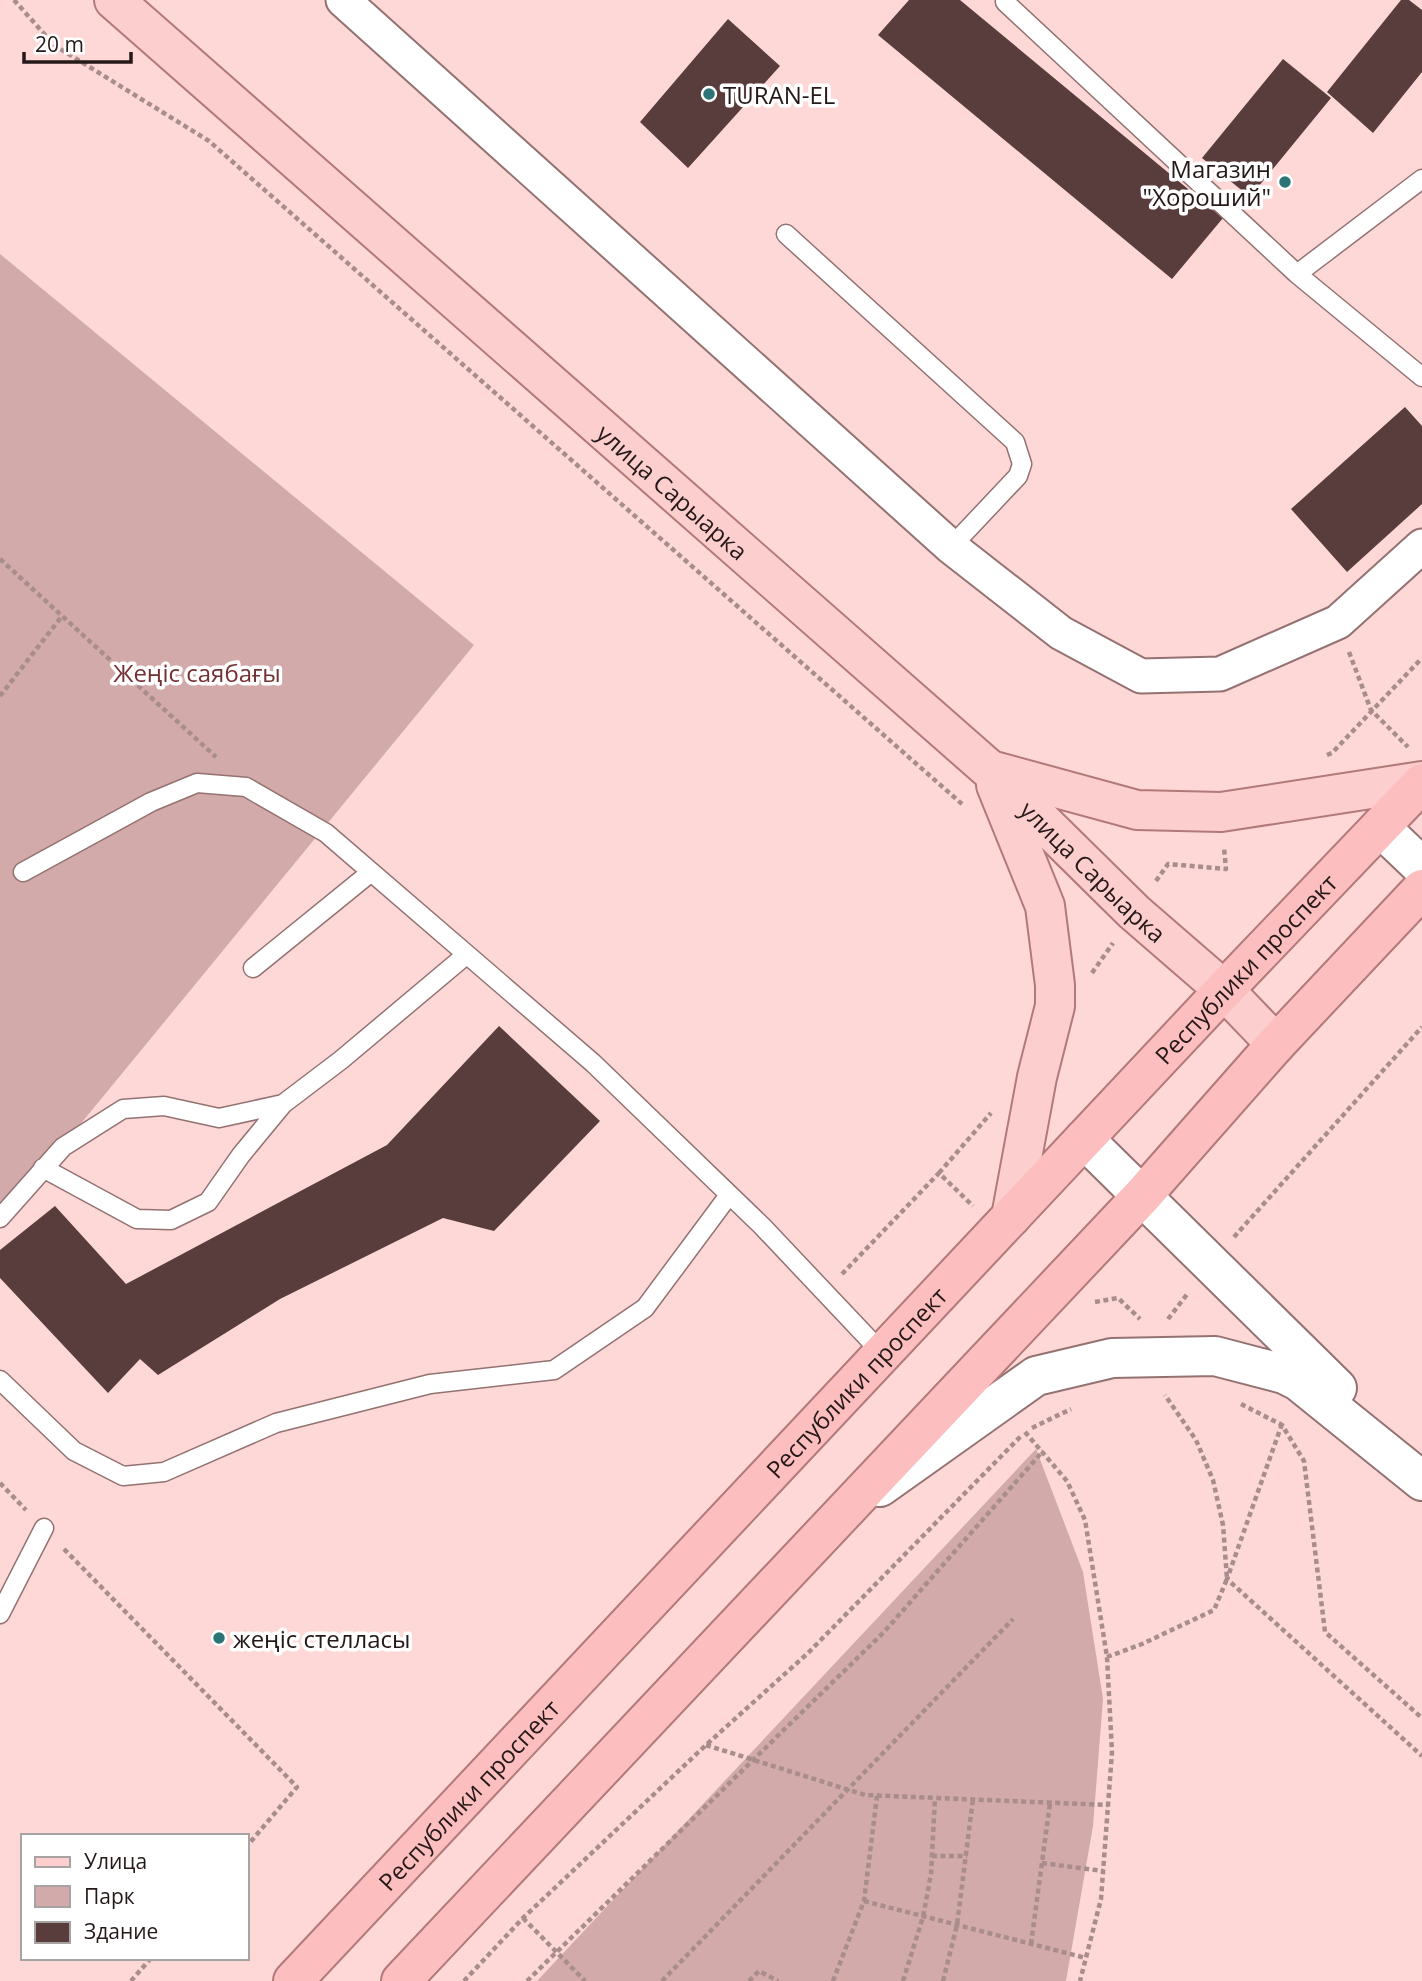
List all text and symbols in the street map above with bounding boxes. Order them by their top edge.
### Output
scale bar [24,21,131,65]
text: 20 m [35,30,84,58]
place label: TURAN-EL [723,78,835,111]
marker: TURAN-EL [701,86,717,102]
place label: Магазин "Хороший" [1143,152,1271,213]
marker: Магазин "Хороший" [1277,174,1293,190]
street label: улица Сарыарка [590,416,755,567]
park label: Жеңіс саябағы [113,656,281,689]
street label: улица Сарыарка [1013,793,1173,949]
street label: Республики проспект [1147,866,1344,1071]
street label: Республики проспект [758,1279,954,1485]
place label: жеңіс стелласы [233,1622,411,1655]
marker: жеңіс стелласы [211,1630,227,1646]
street label: Республики проспект [370,1692,566,1897]
legend [21,1834,248,1960]
text: Улица [84,1847,147,1875]
text: Парк [84,1882,135,1910]
text: Здание [84,1917,158,1945]

